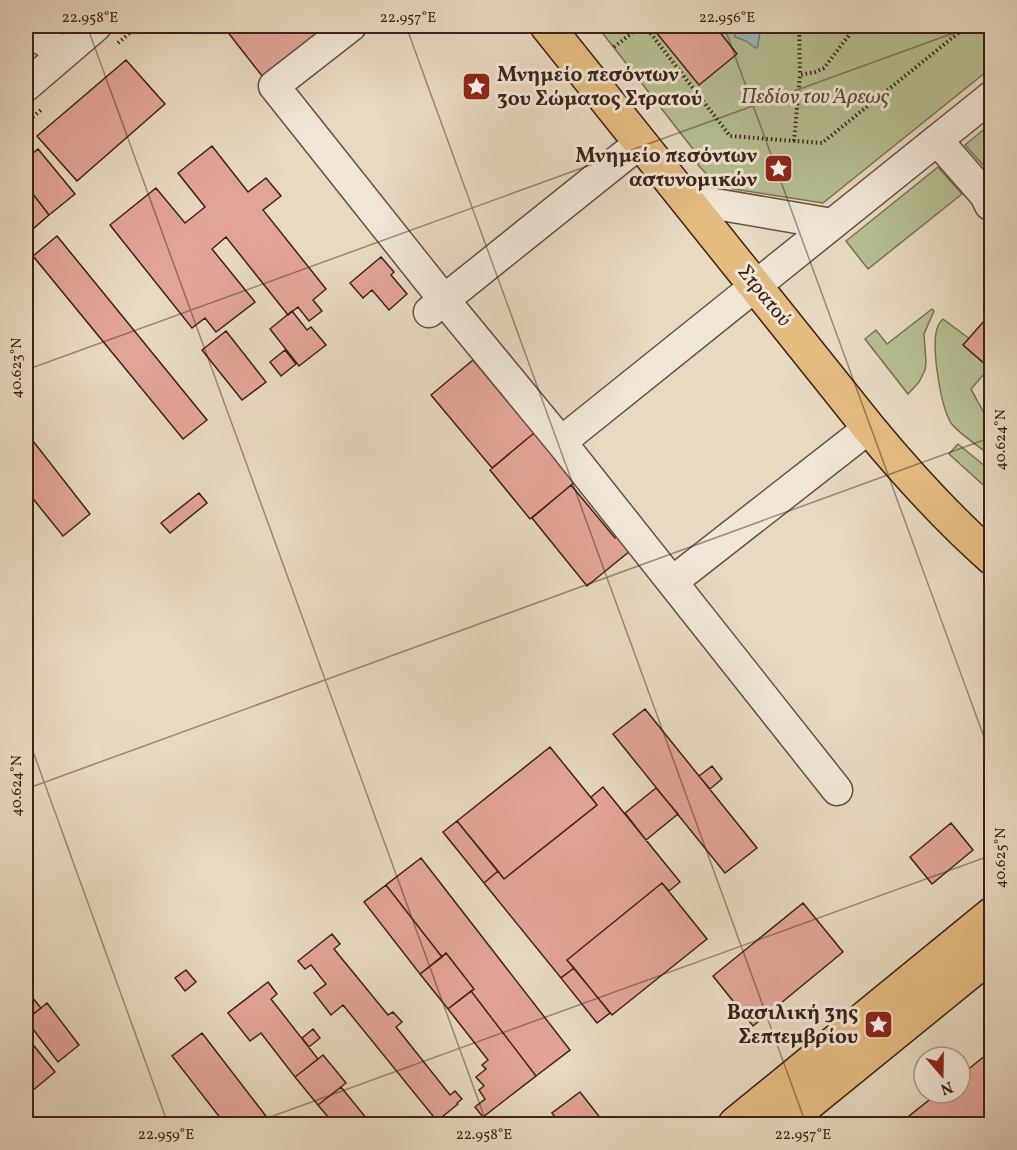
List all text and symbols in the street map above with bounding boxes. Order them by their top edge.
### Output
text: 22.958°E [62,8,118,29]
text: 22.957°E [380,8,436,29]
text: 22.956°E [699,8,755,29]
place label: Μνημείο πεσόντων 3ου Σώματος Στρατού [497,61,702,114]
place icon: Μνημείο πεσόντων 3ου Σώματος Στρατού [460,71,492,103]
park label: Πεδίον του Άρεως [741,83,890,112]
place label: Μνημείο πεσόντων αστυνομικών [575,142,757,195]
place icon: Μνημείο πεσόντων αστυνομικών [762,152,794,184]
street label: Στρατού [730,259,798,333]
text: 40.623°N [7,338,28,398]
text: 40.624°N [991,409,1012,471]
text: 40.624°N [7,755,28,817]
text: 40.625°N [991,828,1012,888]
place label: Βασιλική 3ης Σεπτεμβρίου [727,999,858,1052]
place icon: Βασιλική 3ης Σεπτεμβρίου [863,1009,895,1041]
north arrow [912,1045,972,1105]
text: N [937,1075,956,1100]
text: 22.959°E [138,1125,194,1146]
text: 22.958°E [456,1125,512,1146]
text: 22.957°E [775,1125,831,1146]

